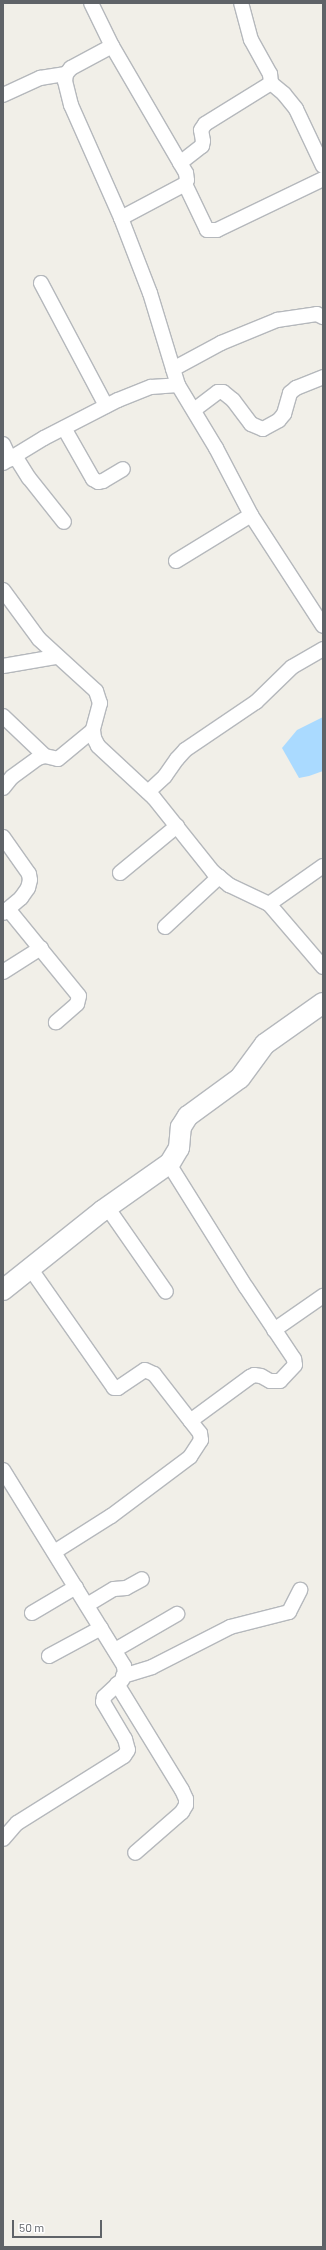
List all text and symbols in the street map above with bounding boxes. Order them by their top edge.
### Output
scale bar [14,2212,104,2238]
text: 50 m [19,2220,44,2234]

